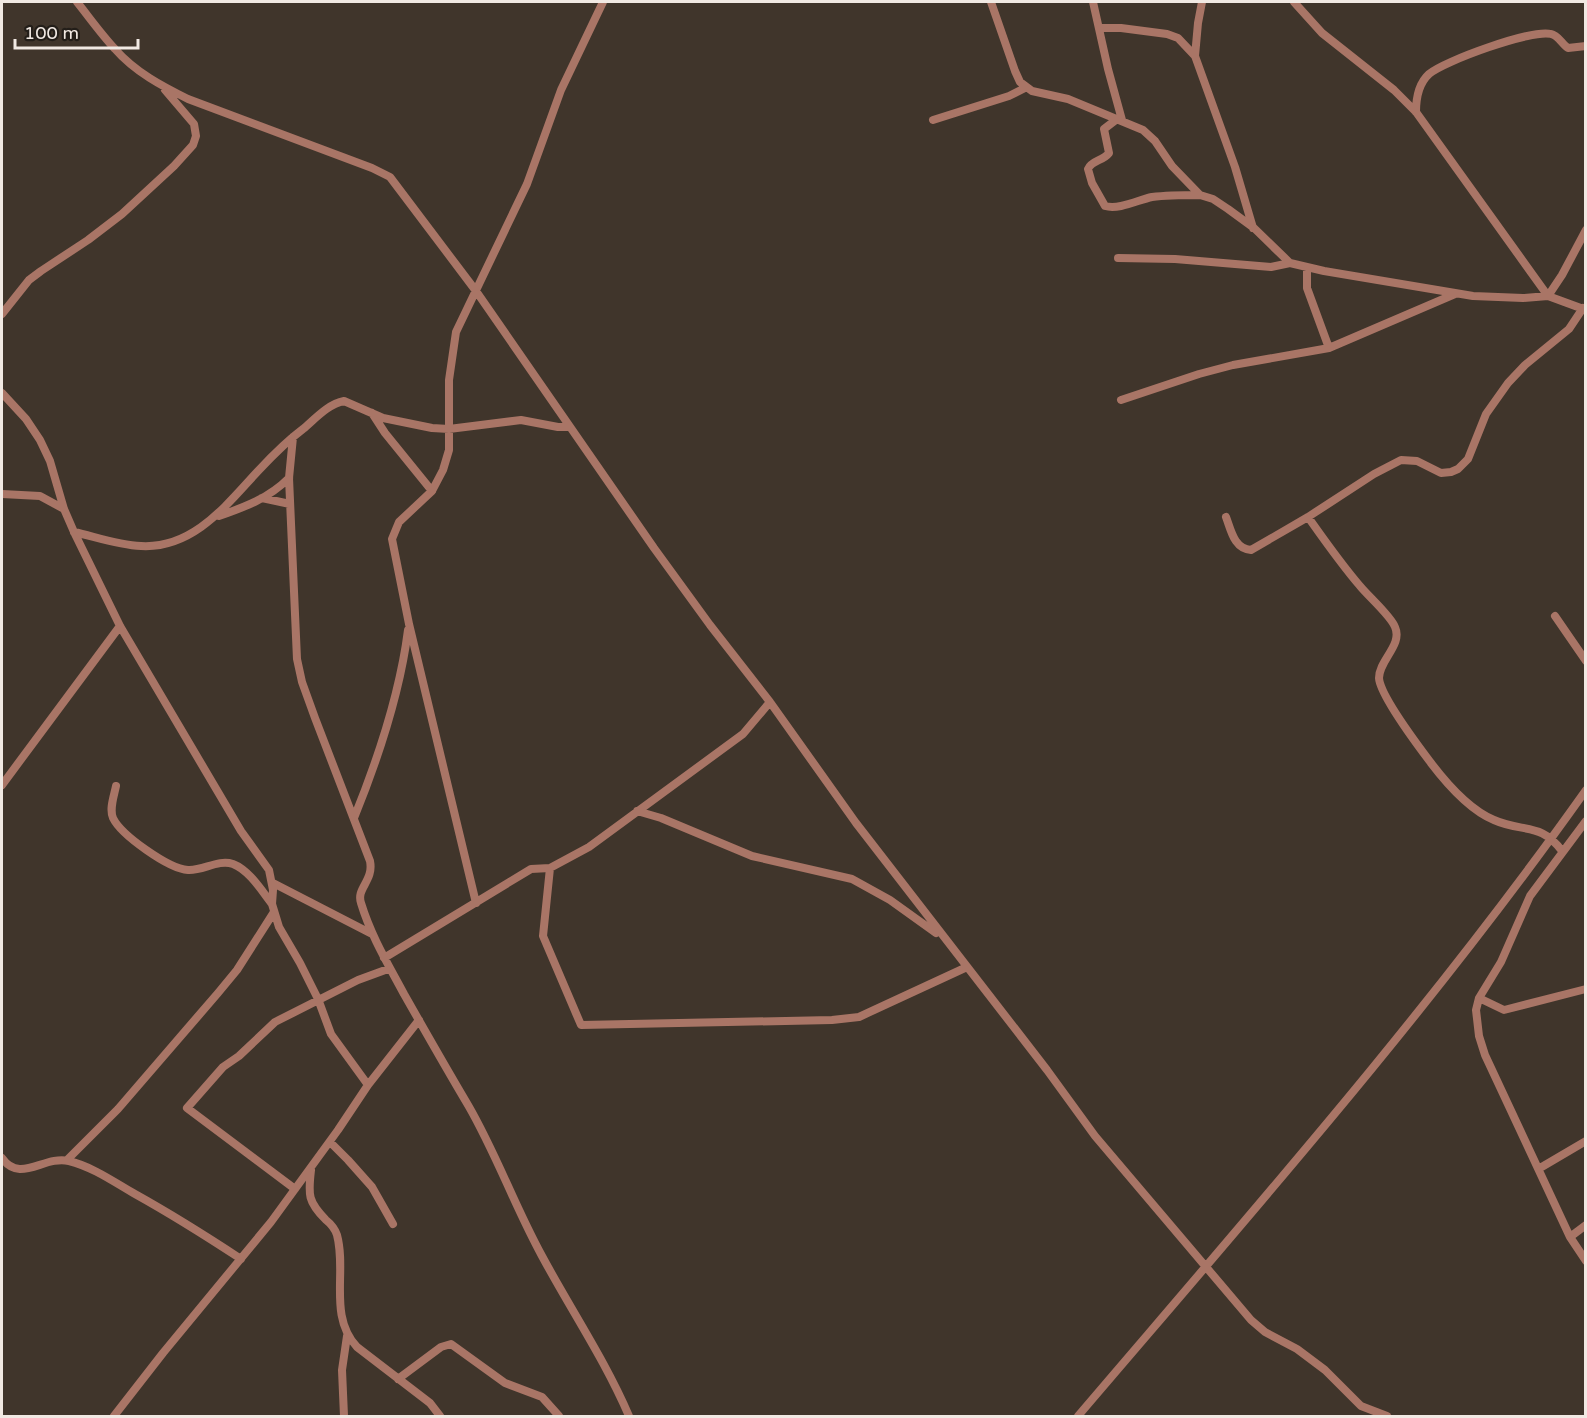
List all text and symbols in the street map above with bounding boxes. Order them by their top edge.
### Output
scale bar [15,12,138,50]
text: 100 m [24,22,79,44]

